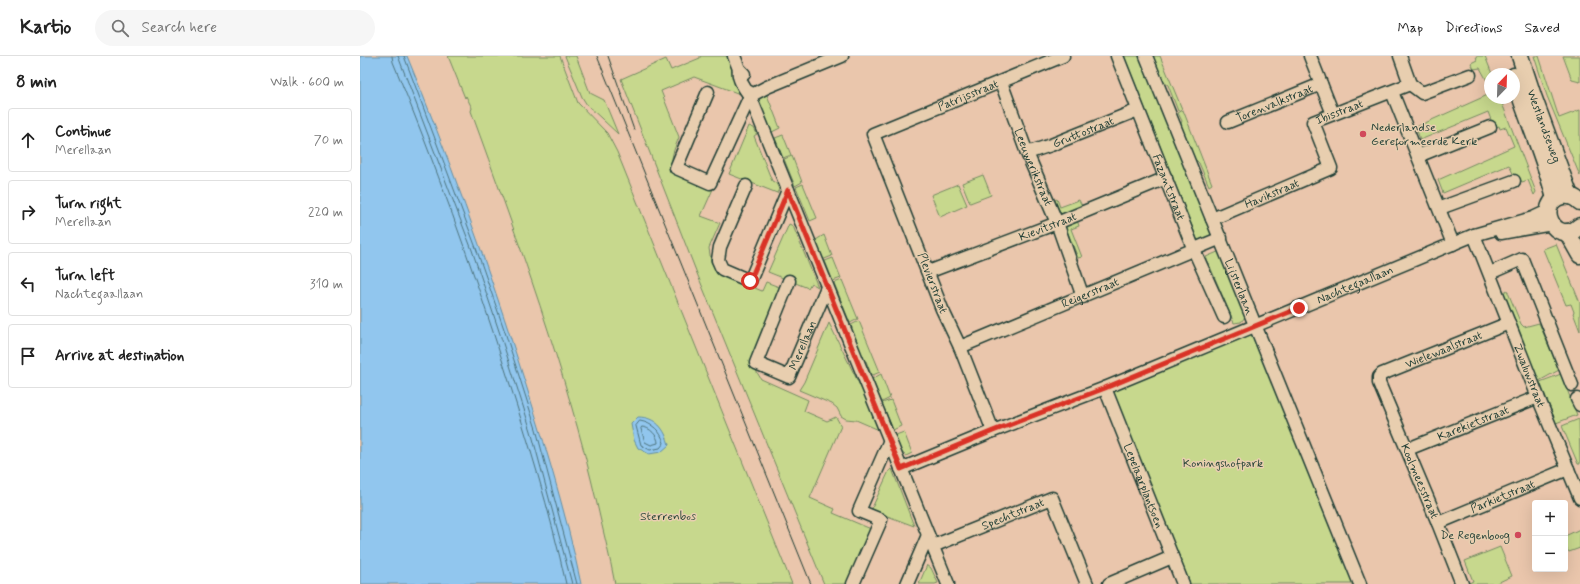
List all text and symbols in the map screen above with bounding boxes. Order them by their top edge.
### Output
search box [95,10,375,46]
text: Kartio [20,15,71,40]
icon: search [109,17,131,39]
text: Search here [141,18,217,38]
text: Map [1397,19,1423,37]
text: Directions [1445,19,1503,37]
text: Saved [1525,19,1560,37]
north arrow [1484,68,1520,104]
text: 8 min [16,71,57,93]
text: Walk · 600 m [270,74,344,91]
street label: Patrijsstraat [936,76,1002,116]
street label: Torenvalkstraat [1234,81,1316,127]
street label: Westlandseweg [1522,88,1564,165]
street label: Ibisstraat [1313,96,1366,129]
street label: Gruttostraat [1051,113,1117,152]
place label: Nederlandse Gereformeerde Kerk [1371,120,1477,151]
text: Continue [55,122,111,142]
street label: Leeuwerikstraat [1010,126,1056,209]
icon: ahead [17,129,39,151]
marker: Nederlandse Gereformeerde Kerk [1358,129,1368,139]
text: 70 m [314,132,343,149]
text: Merellaan [55,142,112,159]
street label: Fazantstraat [1148,152,1189,223]
street label: Havikstraat [1242,175,1302,213]
text: Turn right [55,194,122,214]
icon: right [17,201,39,223]
text: 220 m [308,204,343,221]
street label: Kievitstraat [1017,209,1080,246]
text: Merellaan [55,214,112,231]
street label: Plevierstraat [913,251,951,317]
street label: Lijsterlaan [1220,257,1257,318]
street label: Nachtegaallaan [1315,262,1396,308]
text: Turn left [55,266,115,286]
route start [741,272,759,290]
icon: left [17,273,39,295]
street label: Reigerstraat [1059,274,1122,313]
text: 310 m [310,276,343,293]
text: Nachtegaallaan [55,286,143,303]
route end [1290,299,1308,317]
street label: Merellaan [786,318,821,373]
street label: Wielewaalstraat [1403,327,1485,373]
street label: Zwaluwstraat [1509,342,1549,411]
icon: arrive [17,345,39,367]
text: Arrive at destination [55,346,184,366]
street label: Karekietstraat [1435,402,1512,445]
street label: Lepelaarplantsoen [1119,441,1167,531]
street label: Koolmeesstraat [1396,441,1442,522]
park label: Koningshofpark [1183,456,1263,472]
street label: Parkietstraat [1468,476,1538,518]
street label: Spechtstraat [979,495,1047,535]
map controls [1532,500,1568,572]
button: + [1532,500,1568,536]
park label: Sterrenbos [640,509,697,525]
place label: De Regenboog [1440,528,1510,544]
marker: De Regenboog [1513,530,1523,540]
button: − [1532,536,1568,572]

